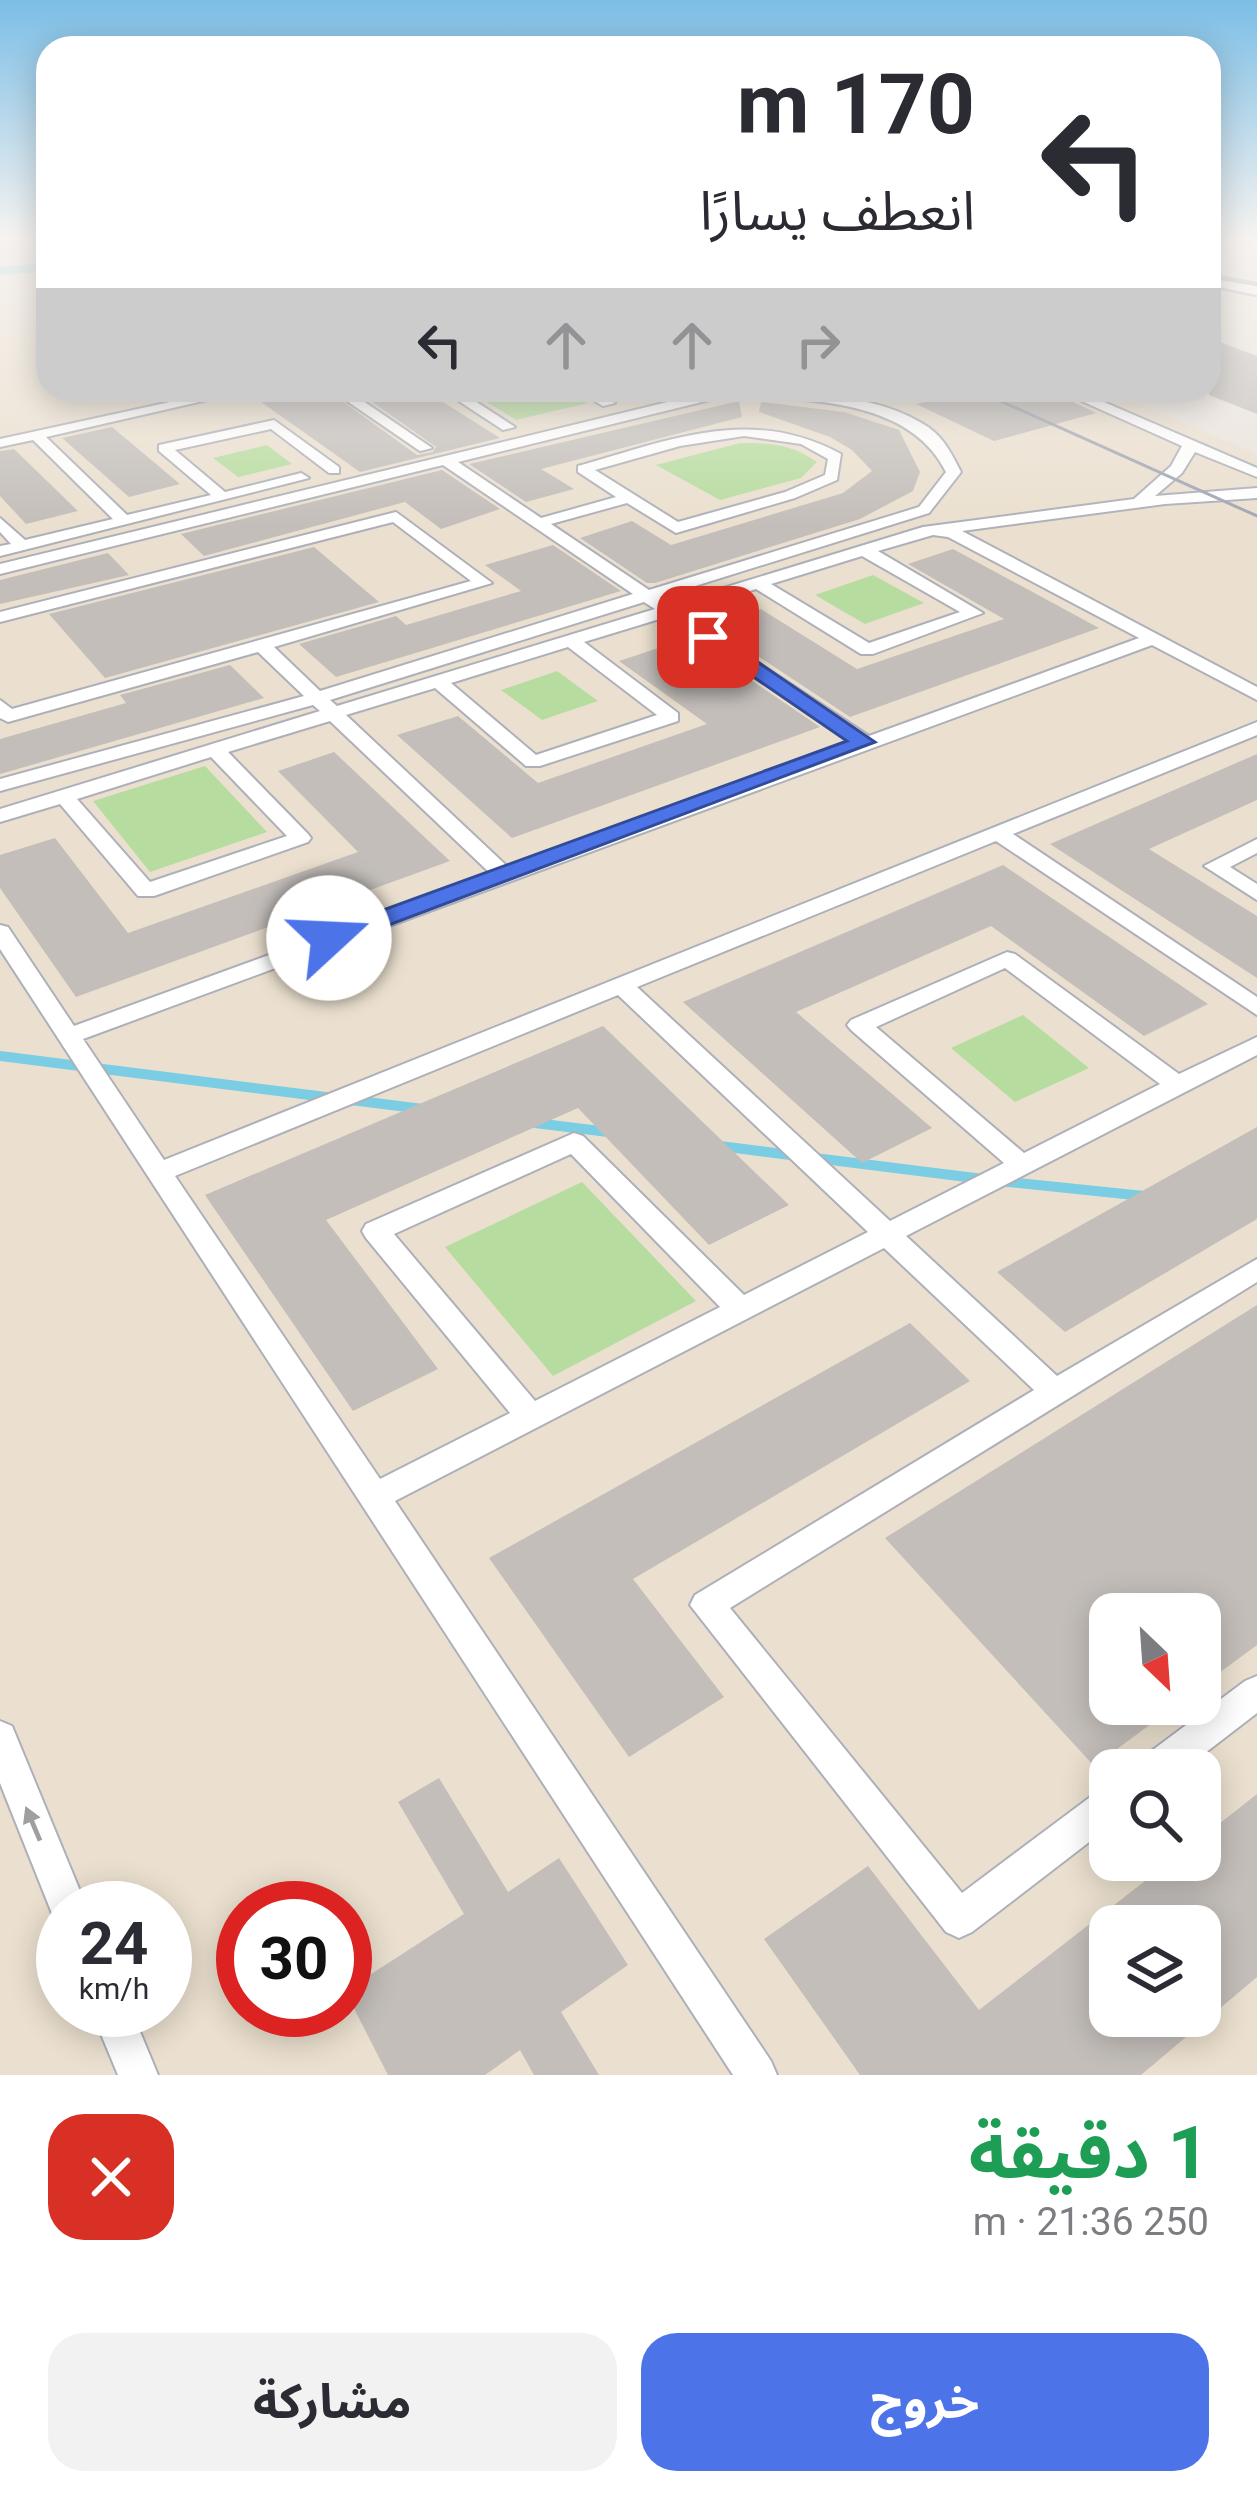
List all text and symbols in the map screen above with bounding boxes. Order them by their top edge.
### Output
text: 170 m [737,55,975,154]
icon: left [1017,84,1173,240]
text: انعطف يسارًا [699,180,975,243]
icon: left [407,312,473,378]
icon: ahead [533,312,599,378]
icon: ahead [659,312,725,378]
icon: right [785,312,851,378]
pin [657,586,759,688]
icon: arrive [675,604,741,670]
position arrow [266,875,392,1001]
north arrow [1089,1593,1221,1725]
map controls [1089,1593,1221,2037]
button: search [1089,1749,1221,1881]
one-way arrow [23,1805,42,1841]
speed limit sign: 30 [216,1881,372,2037]
button: layers [1089,1905,1221,2037]
text: 24 [80,1908,148,1979]
text: km/h [79,1971,149,2006]
text: 1 دقيقة [969,2111,1209,2196]
button: close [48,2114,174,2240]
text: 250 m · 21:36 [973,2199,1209,2245]
button: مشاركة [48,2333,617,2471]
button: خروج [641,2333,1209,2471]

